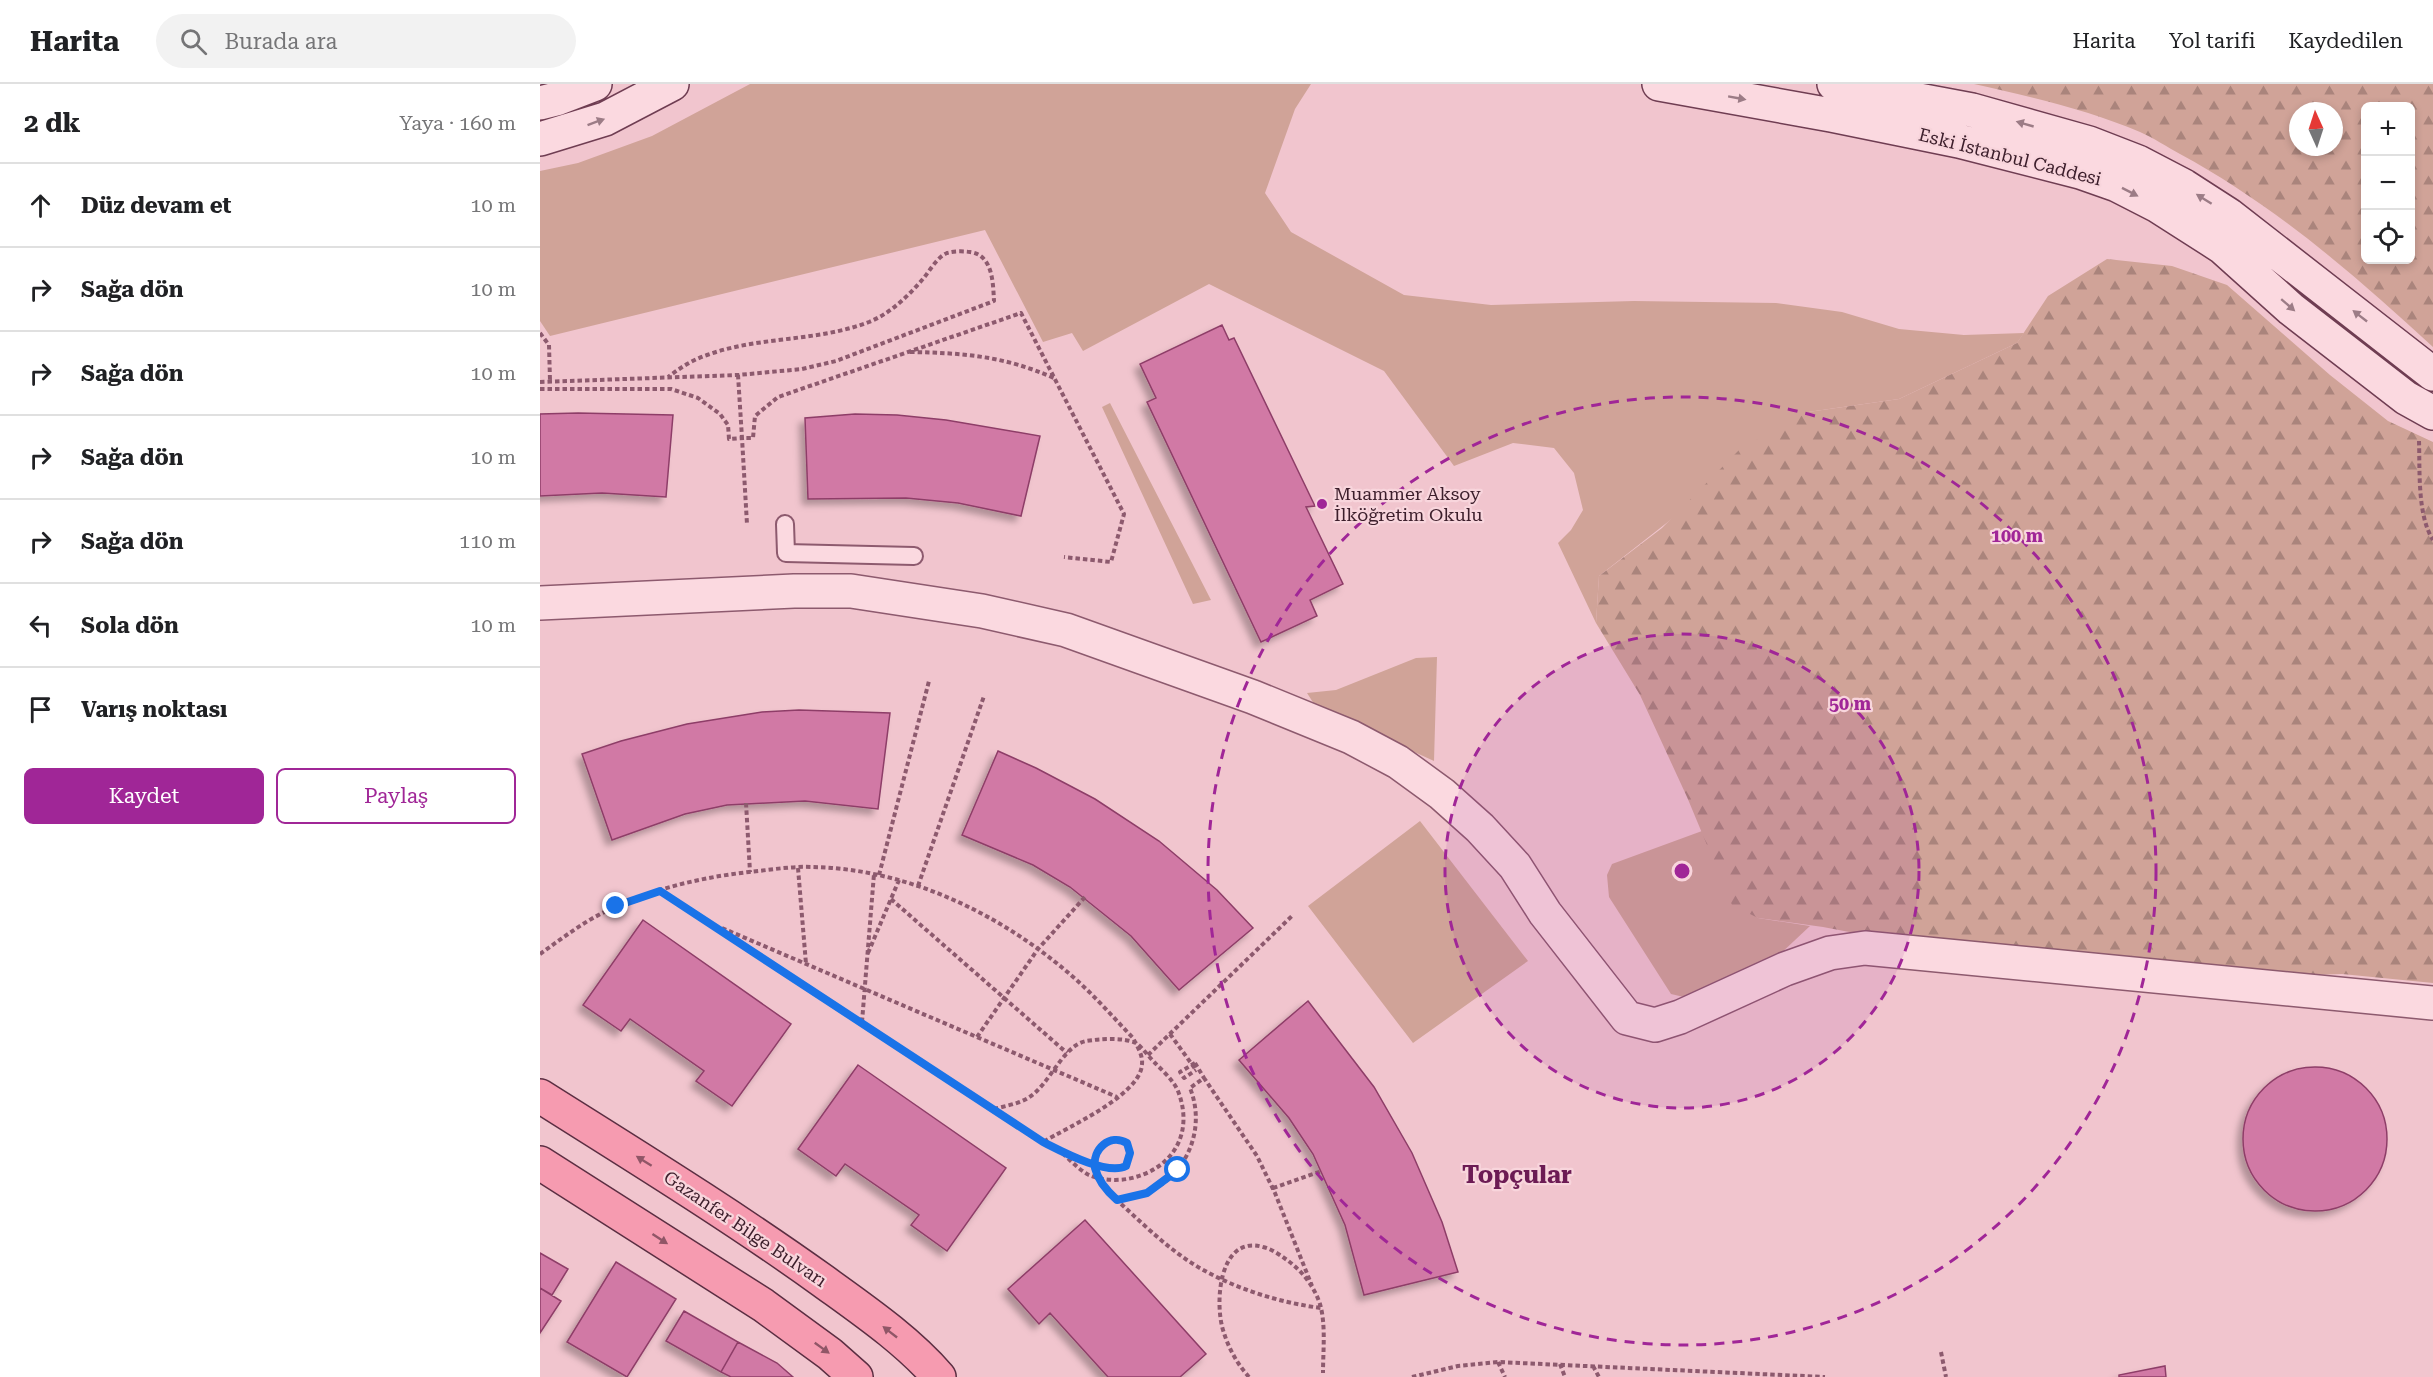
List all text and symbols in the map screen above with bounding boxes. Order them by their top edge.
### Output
search box [156,14,576,68]
text: Harita [30,25,120,58]
icon: search [177,25,210,58]
text: Burada ara [225,29,338,54]
text: Harita [2073,29,2136,53]
text: Yol tarifi [2169,29,2255,53]
text: Kaydedilen [2288,29,2403,53]
one-way arrow [1728,94,1747,103]
north arrow [2289,102,2343,156]
map controls [2361,102,2415,264]
button: + [2361,102,2415,156]
text: 2 dk [24,108,80,138]
text: Yaya · 160 m [399,111,516,135]
one-way arrow [587,116,605,126]
one-way arrow [2016,119,2034,129]
street label: Eski İstanbul Caddesi [1917,124,2104,189]
button: − [2361,156,2415,210]
one-way arrow [2122,187,2139,197]
icon: ahead [24,189,57,222]
text: Düz devam et [81,193,232,218]
text: 10 m [470,193,516,217]
one-way arrow [2197,193,2213,205]
button: locate [2361,210,2415,264]
icon: right [24,273,57,306]
text: Sağa dön [81,277,183,302]
text: 10 m [470,277,516,301]
one-way arrow [2280,298,2295,311]
one-way arrow [2352,310,2368,323]
icon: right [24,357,57,390]
text: Sağa dön [81,361,183,386]
text: 10 m [470,361,516,385]
icon: right [24,441,57,474]
text: Sağa dön [81,445,183,470]
text: 10 m [470,445,516,469]
place label: Muammer Aksoy İlköğretim Okulu [1334,483,1482,525]
marker: Muammer Aksoy İlköğretim Okulu [1315,497,1329,511]
icon: right [24,525,57,558]
text: 100 m [1991,525,2044,546]
text: Sağa dön [81,529,183,554]
text: 110 m [459,529,516,553]
icon: left [24,609,57,642]
text: Sola dön [81,613,179,638]
text: 10 m [470,613,516,637]
icon: arrive [24,693,57,726]
text: 50 m [1829,693,1872,714]
text: Varış noktası [81,697,227,722]
button: Kaydet [24,768,264,824]
button: Paylaş [276,768,516,824]
centre of rings [1672,861,1692,881]
route end [602,892,628,918]
one-way arrow [636,1155,652,1166]
route start [1164,1156,1190,1182]
district label: Topçular [1462,1161,1572,1189]
street label: Gazanfer Bilge Bulvarı [660,1166,831,1291]
one-way arrow [652,1234,668,1245]
one-way arrow [882,1326,898,1339]
one-way arrow [813,1342,829,1354]

